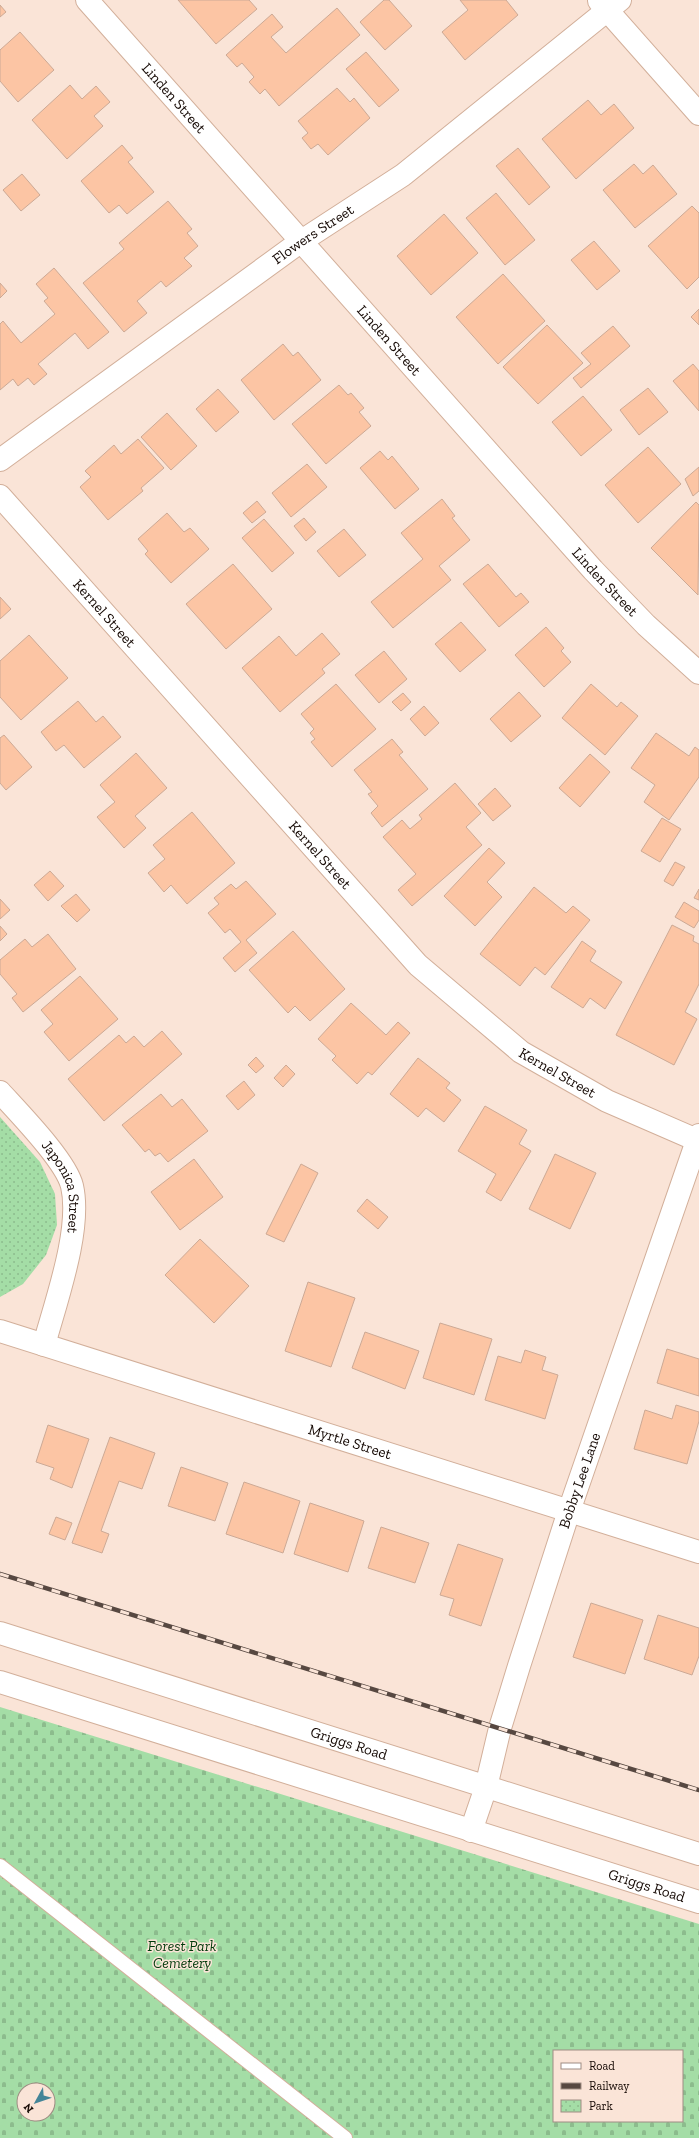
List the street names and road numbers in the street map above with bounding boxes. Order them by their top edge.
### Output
street label: Linden Street [138,59,210,137]
street label: Flowers Street [269,200,357,268]
street label: Linden Street [353,301,425,379]
street label: Linden Street [568,544,642,620]
street label: Kernel Street [69,575,140,651]
street label: Kernel Street [285,817,355,893]
street label: Kernel Street [516,1044,599,1102]
street label: Japonica Street [38,1137,83,1235]
street label: Myrtle Street [306,1420,394,1463]
street label: Bobby Lee Lane [555,1430,604,1531]
street label: Griggs Road [308,1723,390,1764]
street label: Griggs Road [606,1865,688,1906]

